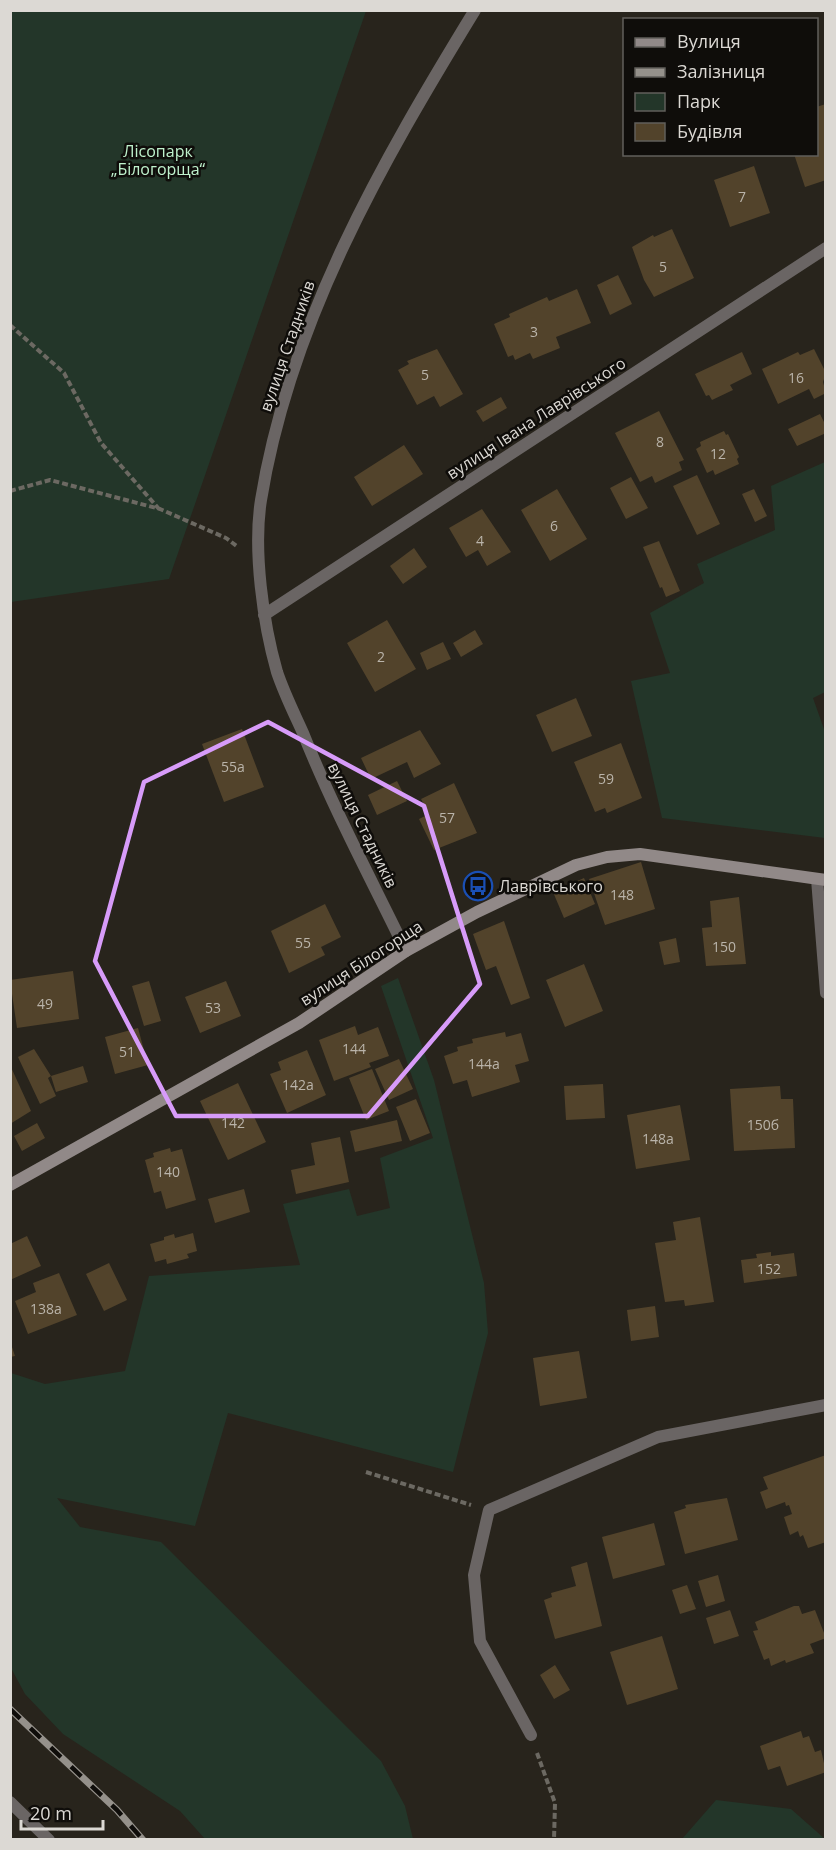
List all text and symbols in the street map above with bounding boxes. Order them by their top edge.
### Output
legend [623,18,818,156]
text: Вулиця [677,29,741,53]
text: Залізниця [677,59,765,83]
text: Парк [677,89,721,113]
text: Будівля [677,119,743,143]
park label: Лісопарк „Білогорща“ [111,140,206,180]
house number: 7 [738,187,746,206]
house number: 5 [659,257,667,276]
street label: вулиця Стадників [254,278,320,414]
house number: 3 [530,322,538,341]
street label: вулиця Івана Лаврівського [442,352,630,484]
house number: 5 [421,365,429,384]
house number: 16 [788,368,804,387]
house number: 8 [656,432,664,451]
house number: 12 [710,444,726,463]
house number: 6 [550,516,558,535]
house number: 4 [476,531,484,550]
house number: 2 [377,647,385,666]
house number: 55а [221,757,245,776]
street label: вулиця Стадників [323,759,403,891]
house number: 59 [598,769,614,788]
house number: 57 [439,808,455,827]
bus stop icon: Лаврівського [462,870,494,902]
place label: Лаврівського [499,875,603,897]
house number: 148 [610,885,634,904]
street label: вулиця Білогорща [296,915,426,1011]
house number: 55 [295,933,311,952]
house number: 150 [712,937,736,956]
house number: 49 [37,994,53,1013]
house number: 53 [205,998,221,1017]
house number: 144 [342,1039,366,1058]
house number: 51 [119,1042,135,1061]
house number: 144а [468,1054,500,1073]
house number: 142а [282,1075,314,1094]
house number: 142 [221,1113,245,1132]
house number: 150б [747,1115,779,1134]
house number: 148а [642,1129,674,1148]
house number: 140 [156,1162,180,1181]
house number: 152 [757,1259,781,1278]
house number: 138а [30,1299,62,1318]
scale bar [21,1793,104,1831]
text: 20 m [30,1801,72,1825]

